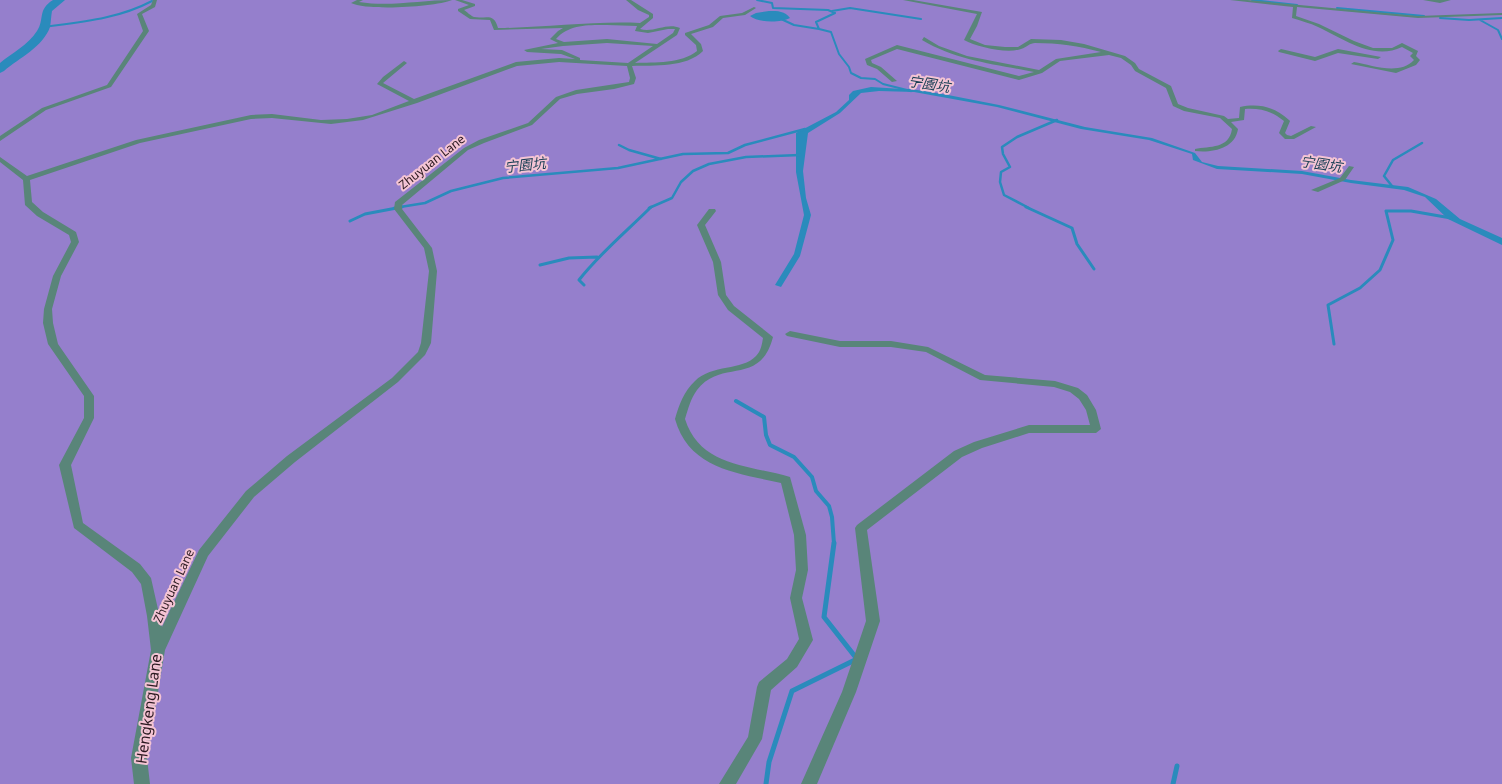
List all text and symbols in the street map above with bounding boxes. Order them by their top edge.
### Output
water label: 宁園坑 [907,71,953,96]
street label: Zhuyuan Lane [395,130,469,193]
water label: 宁園坑 [1299,151,1345,176]
water label: 宁園坑 [503,153,549,176]
street label: Zhuyuan Lane [149,546,198,626]
street label: Hengkeng Lane [130,653,166,765]

